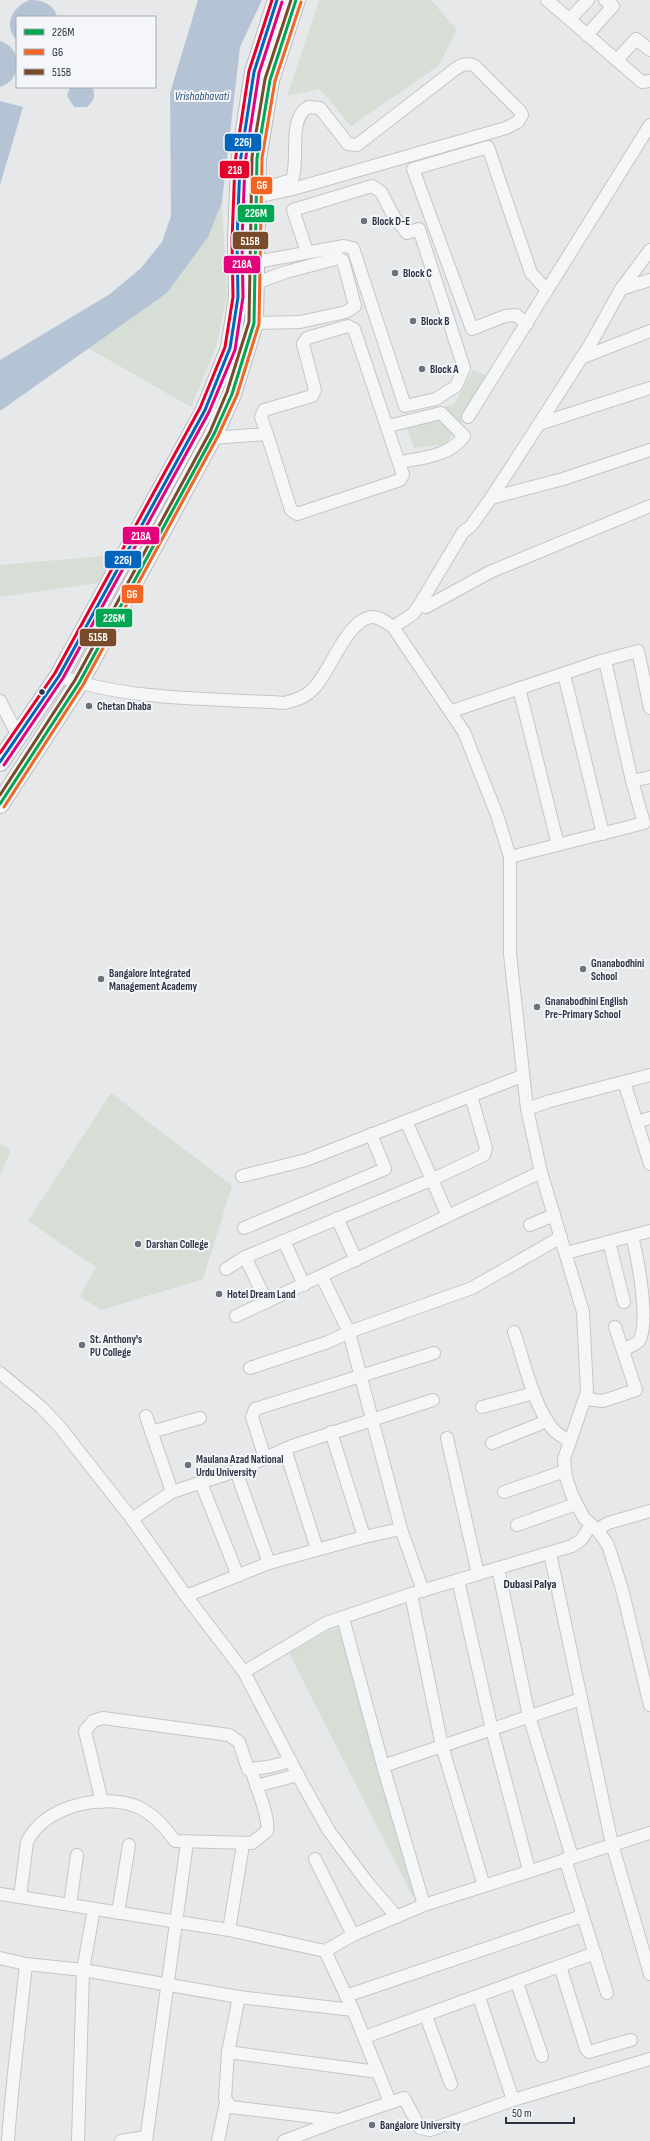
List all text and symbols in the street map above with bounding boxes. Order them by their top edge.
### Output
legend [16,16,156,88]
text: 226M [52,25,74,40]
text: G6 [52,45,63,60]
text: 515B [52,65,71,80]
water label: Vrishabhavati [175,89,230,104]
line badge: 226J [224,133,262,152]
text: 226J [234,136,252,149]
line badge: 218 [219,160,250,179]
text: 218 [228,164,242,177]
line badge: G6 [250,176,273,195]
text: G6 [257,179,267,192]
line badge: 226M [237,204,275,223]
text: 226M [245,207,267,220]
place label: Block D-E [372,215,410,228]
marker: Block D-E [359,216,369,226]
line badge: 515B [232,231,269,250]
text: 515B [240,235,260,248]
line badge: 218A [223,255,261,274]
text: 218A [232,258,253,271]
place label: Block C [403,267,432,280]
marker: Block C [390,268,400,278]
place label: Block B [421,315,449,328]
marker: Block B [408,316,418,326]
place label: Block A [430,363,459,376]
marker: Block A [417,364,427,374]
line badge: 218A [122,526,160,545]
text: 218A [131,530,152,543]
line badge: 226J [104,550,142,569]
text: 226J [114,554,132,567]
line badge: G6 [121,584,144,604]
text: G6 [127,588,137,601]
line badge: 226M [95,608,133,628]
text: 226M [103,612,125,625]
line badge: 515B [79,628,117,647]
text: 515B [88,631,108,644]
unlabelled marker [37,687,47,697]
place label: Chetan Dhaba [97,700,152,713]
marker: Chetan Dhaba [84,701,94,711]
place label: Gnanabodhini School [591,957,644,983]
marker: Gnanabodhini School [578,964,588,974]
place label: Bangalore Integrated Management Academy [109,967,198,993]
marker: Bangalore Integrated Management Academy [96,974,106,984]
place label: Gnanabodhini English Pre-Primary School [545,995,628,1021]
marker: Gnanabodhini English Pre-Primary School [532,1002,542,1012]
place label: Darshan College [146,1238,209,1251]
marker: Darshan College [133,1239,143,1249]
place label: Hotel Dream Land [227,1288,296,1301]
marker: Hotel Dream Land [214,1289,224,1299]
place label: St. Anthony's PU College [90,1333,142,1359]
marker: St. Anthony's PU College [77,1340,87,1350]
place label: Maulana Azad National Urdu University [196,1453,283,1479]
marker: Maulana Azad National Urdu University [183,1460,193,1470]
district label: Dubasi Palya [504,1577,557,1592]
scale bar [506,2099,574,2125]
text: 50 m [512,2106,532,2121]
place label: Bangalore University [380,2119,461,2132]
marker: Bangalore University [367,2120,377,2130]

